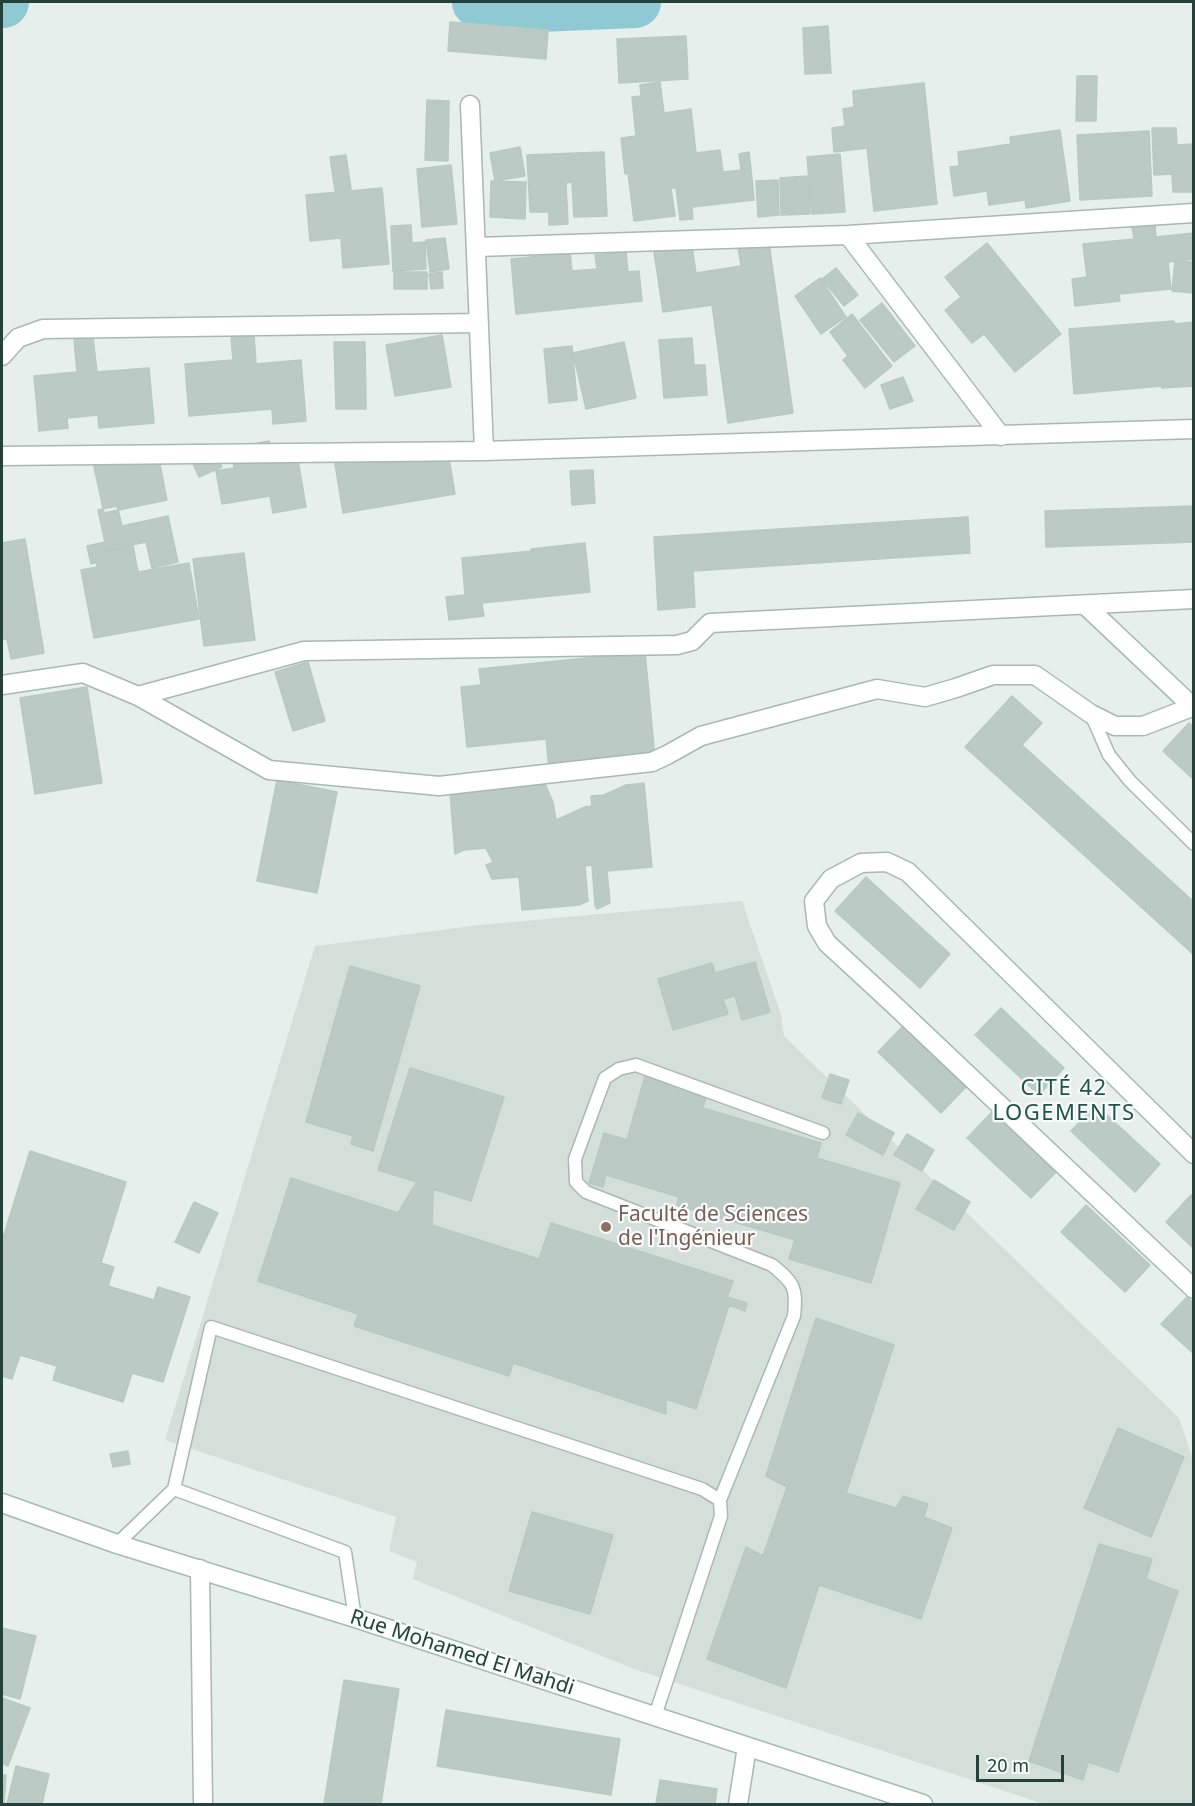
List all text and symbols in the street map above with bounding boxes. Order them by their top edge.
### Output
district label: CITÉ 42 LOGEMENTS [992,1076,1136,1128]
place label: Faculté de Sciences de l'Ingénieur [618,1202,808,1252]
marker: Faculté de Sciences de l'Ingénieur [599,1220,613,1234]
street label: Rue Mohamed El Mahdi [347,1605,577,1701]
scale bar [979,1743,1068,1781]
text: 20 m [987,1753,1029,1777]

